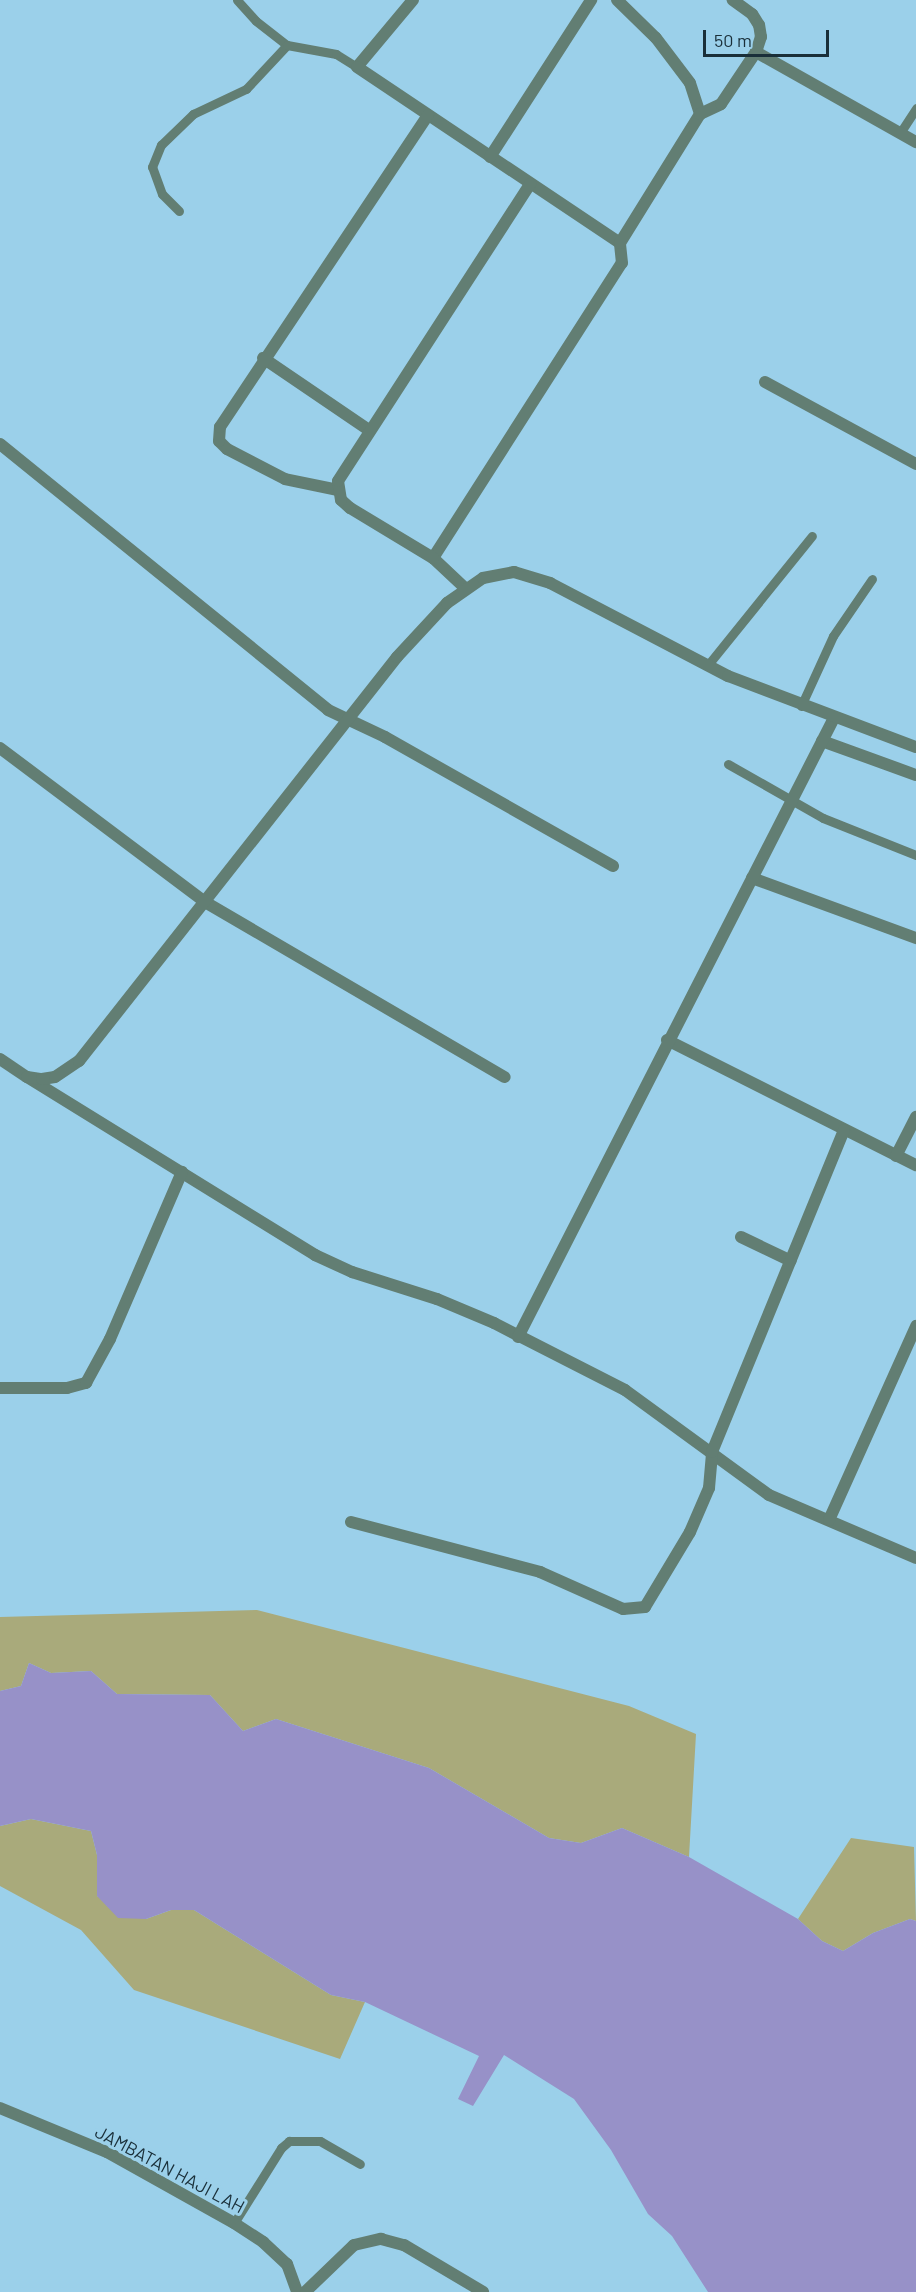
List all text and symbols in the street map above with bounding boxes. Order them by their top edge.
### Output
scale bar [706,18,832,56]
text: 50 m [714,29,752,51]
street label: JAMBATAN HAJI LAH [92,2120,248,2218]

